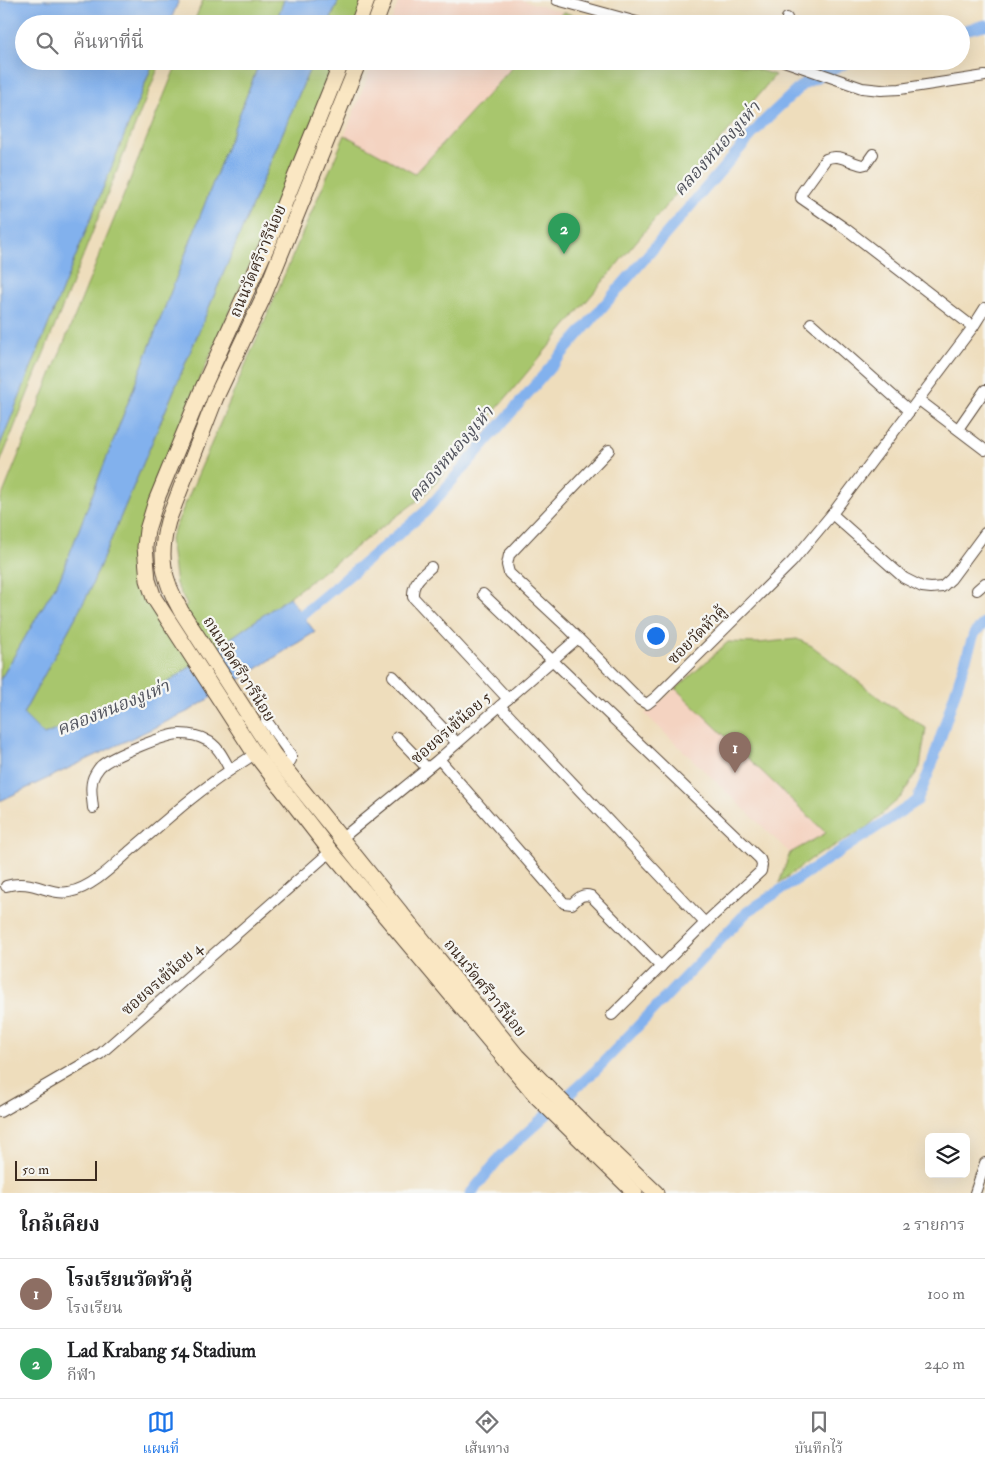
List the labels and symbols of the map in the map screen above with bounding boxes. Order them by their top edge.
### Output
water label: คลองหนองงูเห่า [668,96,766,201]
street label: ถนนวัดศรีวารีน้อย [225,202,291,320]
pin: 2 [548,213,580,254]
water label: คลองหนองงูเห่า [403,400,500,507]
street label: ซอยวัดหัวคู้ [663,601,731,669]
street label: ถนนวัดศรีวารีน้อย [199,613,279,725]
your location [643,623,669,649]
water label: คลองหนองงูเห่า [53,675,174,741]
street label: ซอยจรเข้น้อย 5 [407,688,495,768]
pin: 1 [719,732,751,773]
street label: ถนนวัดศรีวารีน้อย [439,935,531,1041]
street label: ซอยจรเข้น้อย 4 [117,937,208,1020]
scale bar [15,1158,98,1181]

